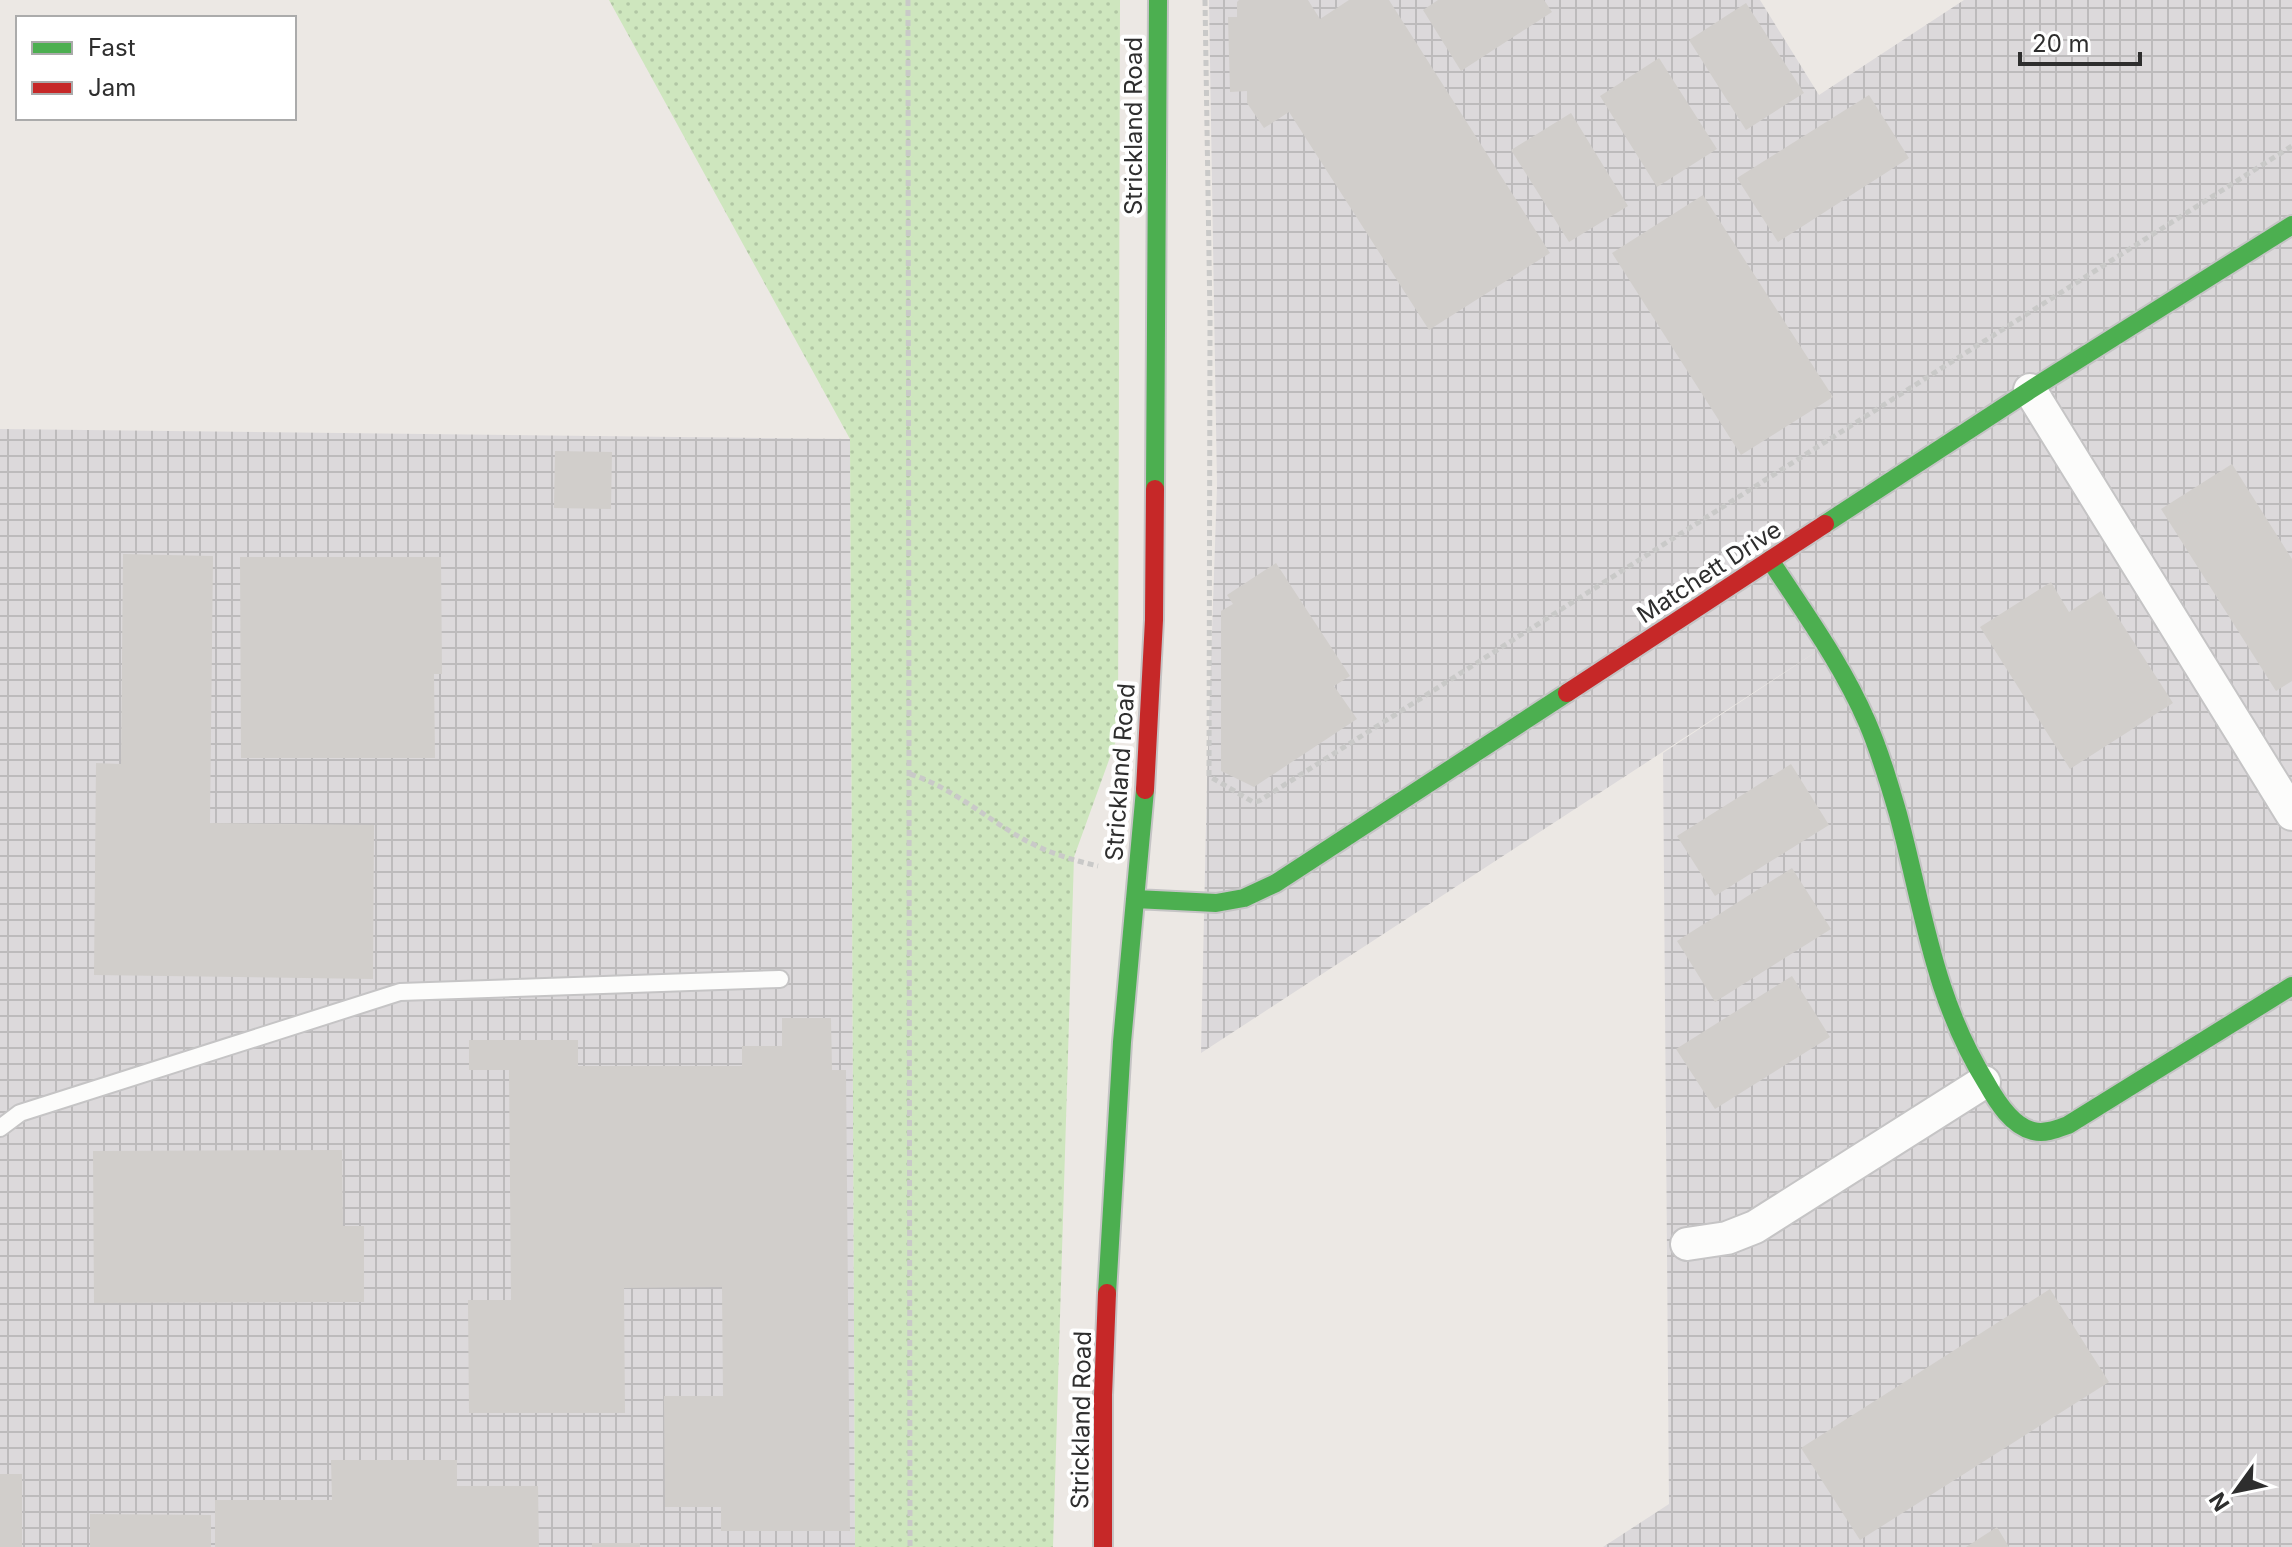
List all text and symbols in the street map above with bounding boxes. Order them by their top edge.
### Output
legend [16,16,296,120]
scale bar [2020,16,2140,66]
text: 20 m [2032,29,2090,58]
text: Fast [88,33,136,62]
street label: Strickland Road [1119,37,1148,215]
text: Jam [88,73,136,102]
street label: Matchett Drive [1631,515,1787,629]
street label: Strickland Road [1099,682,1141,862]
street label: Strickland Road [1065,1331,1097,1509]
north arrow [2196,1451,2276,1531]
text: N [2204,1488,2235,1516]

